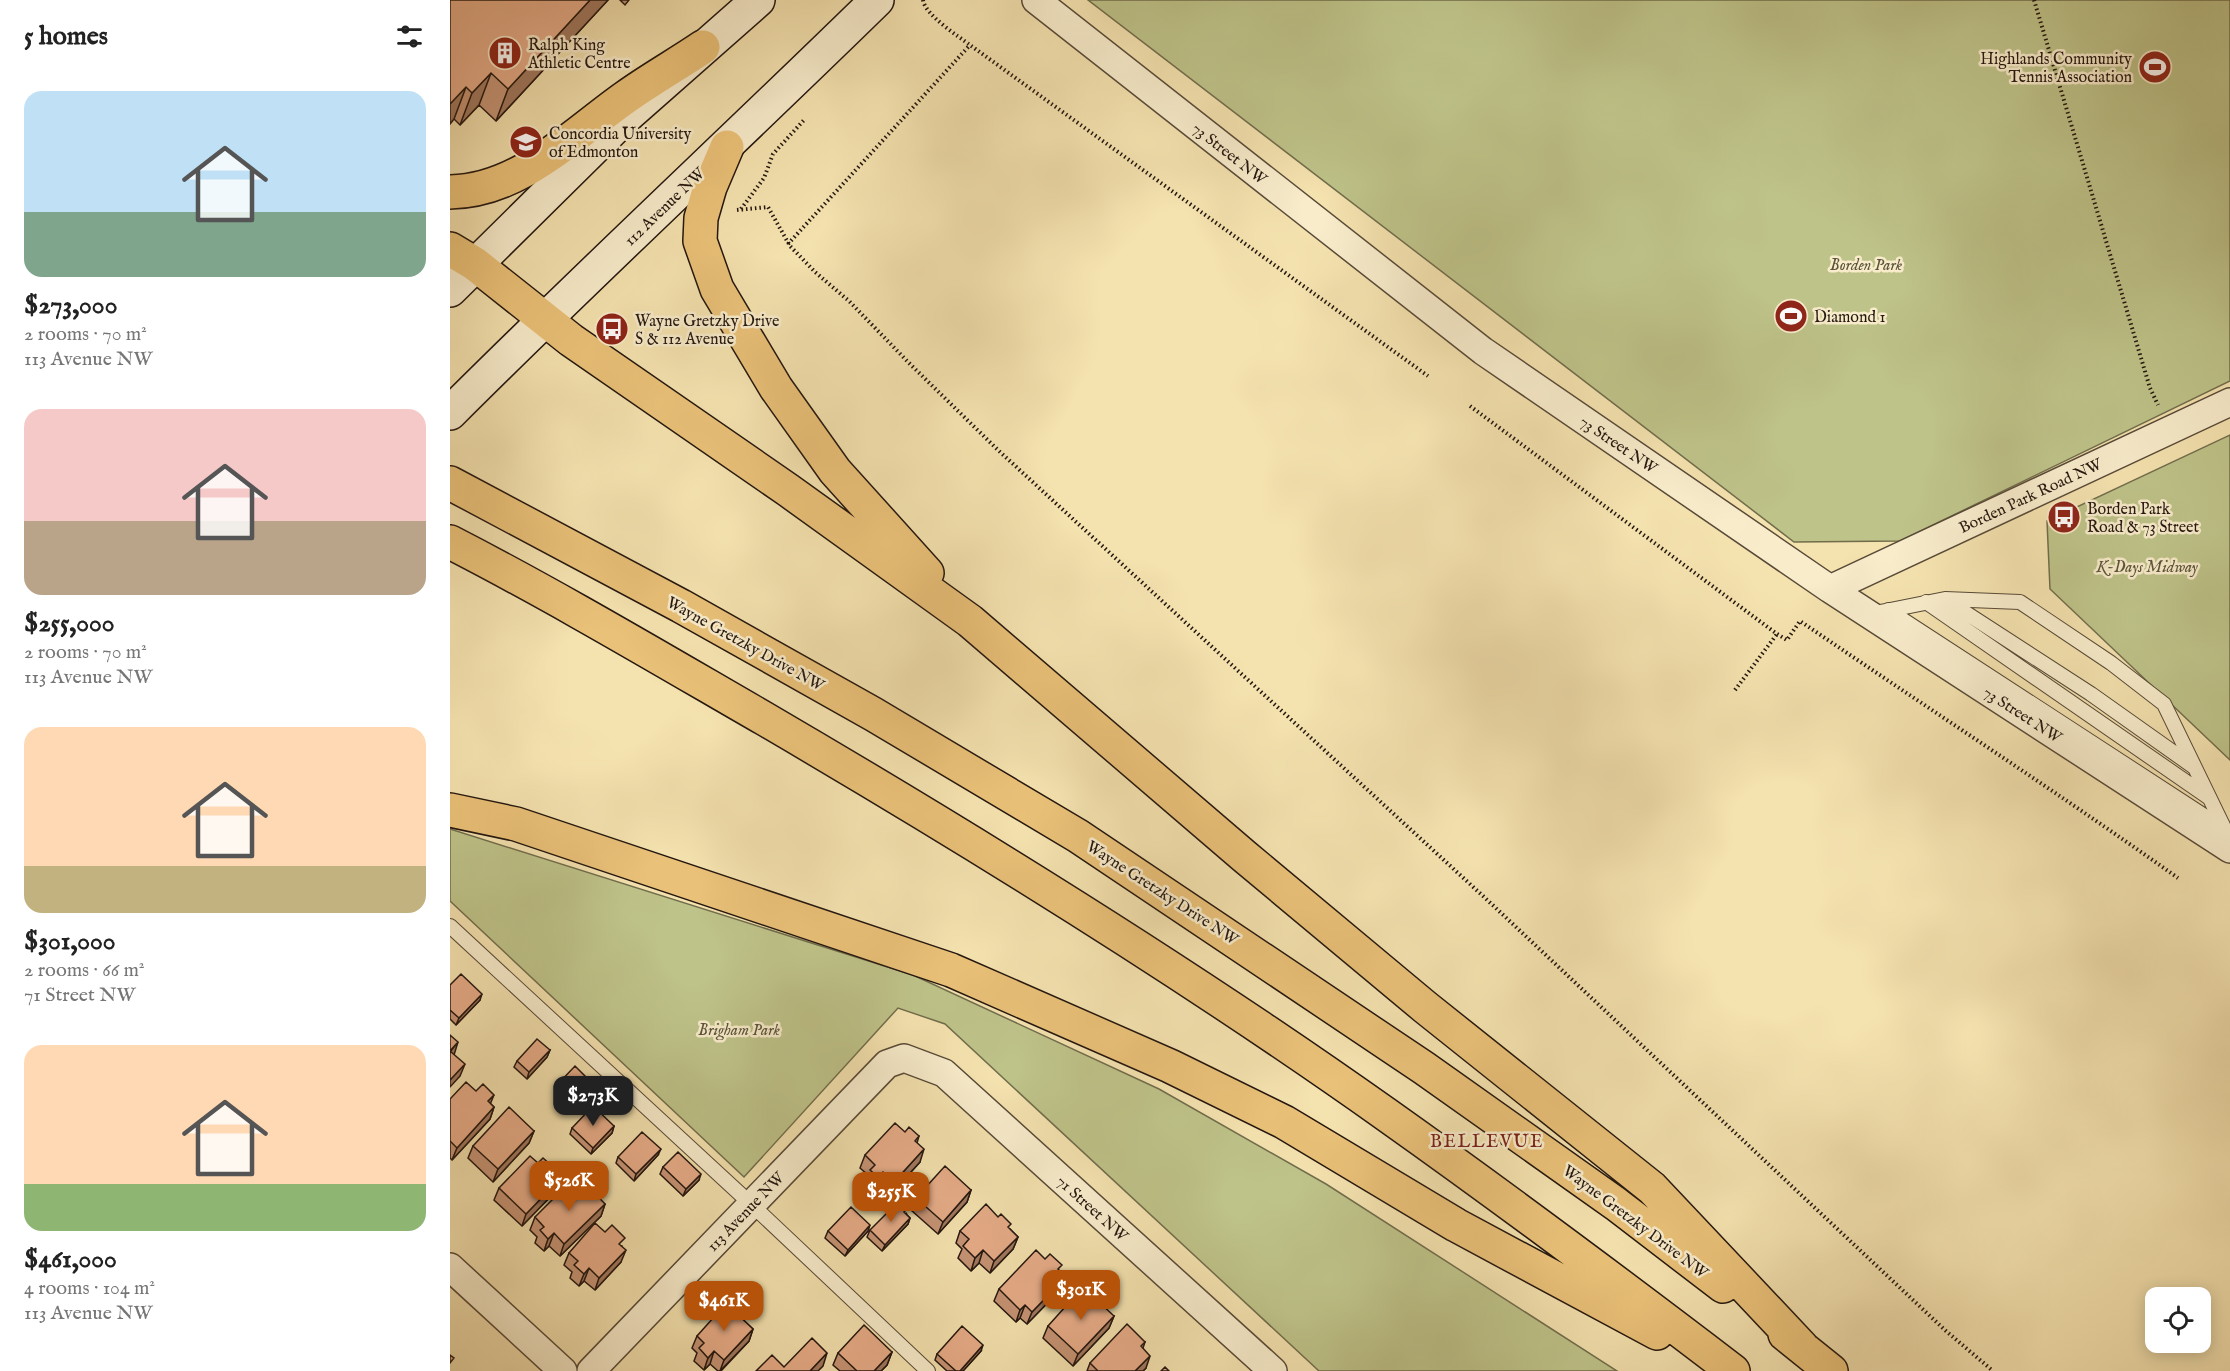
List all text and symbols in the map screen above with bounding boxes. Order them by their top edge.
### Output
text: 5 homes [24,20,108,53]
icon: filters [393,20,426,53]
building icon: Ralph King Athletic Centre [487,35,523,71]
place label: Ralph King Athletic Centre [527,36,631,74]
sports icon: Highlands Community Tennis Association [2137,49,2173,85]
place label: Highlands Community Tennis Association [1980,50,2132,88]
street label: 73 Street NW [1187,119,1271,190]
school or university icon: Concordia University of Edmonton [508,124,544,160]
place label: Concordia University of Edmonton [549,125,692,163]
icon: home [171,130,279,238]
street label: 112 Avenue NW [621,163,710,251]
park label: Borden Park [1830,256,1903,276]
text: $273,000 [24,289,117,322]
sports icon: Diamond 1 [1773,298,1809,334]
place label: Diamond 1 [1814,308,1885,328]
bus stop icon: Wayne Gretzky Drive S & 112 Avenue [594,311,630,347]
place label: Wayne Gretzky Drive S & 112 Avenue [635,312,779,350]
text: 2 rooms · 70 m² [24,322,147,347]
text: 113 Avenue NW [24,347,153,372]
street label: 73 Street NW [1575,412,1661,479]
icon: home [171,448,279,556]
street label: Borden Park Road NW [1956,455,2106,539]
bus stop icon: Borden Park Road & 73 Street [2046,499,2082,535]
place label: Borden Park Road & 73 Street [2087,500,2199,538]
park label: K-Days Midway [2095,558,2199,578]
street label: Wayne Gretzky Drive NW [663,593,828,697]
text: $255,000 [24,607,115,640]
text: 2 rooms · 70 m² [24,640,147,665]
text: 113 Avenue NW [24,665,153,690]
street label: 73 Street NW [1979,683,2065,749]
icon: home [171,766,279,874]
street label: Wayne Gretzky Drive NW [1082,837,1242,951]
text: $301,000 [24,925,116,958]
text: 2 rooms · 66 m² [24,958,145,983]
text: 71 Street NW [24,983,136,1008]
park label: Brigham Park [698,1021,780,1041]
pin: $273K [551,1076,635,1127]
text: $273K [567,1083,619,1108]
icon: home [171,1084,279,1192]
district label: BELLEVUE [1430,1131,1544,1154]
pin: $526K [527,1161,611,1212]
street label: Wayne Gretzky Drive NW [1558,1161,1712,1284]
text: $526K [544,1168,594,1193]
street label: 113 Avenue NW [704,1168,790,1256]
pin: $255K [849,1172,933,1223]
street label: 71 Street NW [1052,1172,1132,1247]
text: $255K [866,1179,916,1204]
text: $461,000 [24,1243,117,1276]
pin: $301K [1039,1270,1123,1321]
text: 4 rooms · 104 m² [24,1276,155,1301]
text: $301K [1056,1277,1106,1302]
pin: $461K [682,1281,766,1332]
map controls [2145,1287,2211,1353]
button: locate [2145,1287,2211,1353]
text: $461K [698,1288,750,1313]
text: 113 Avenue NW [24,1301,153,1326]

